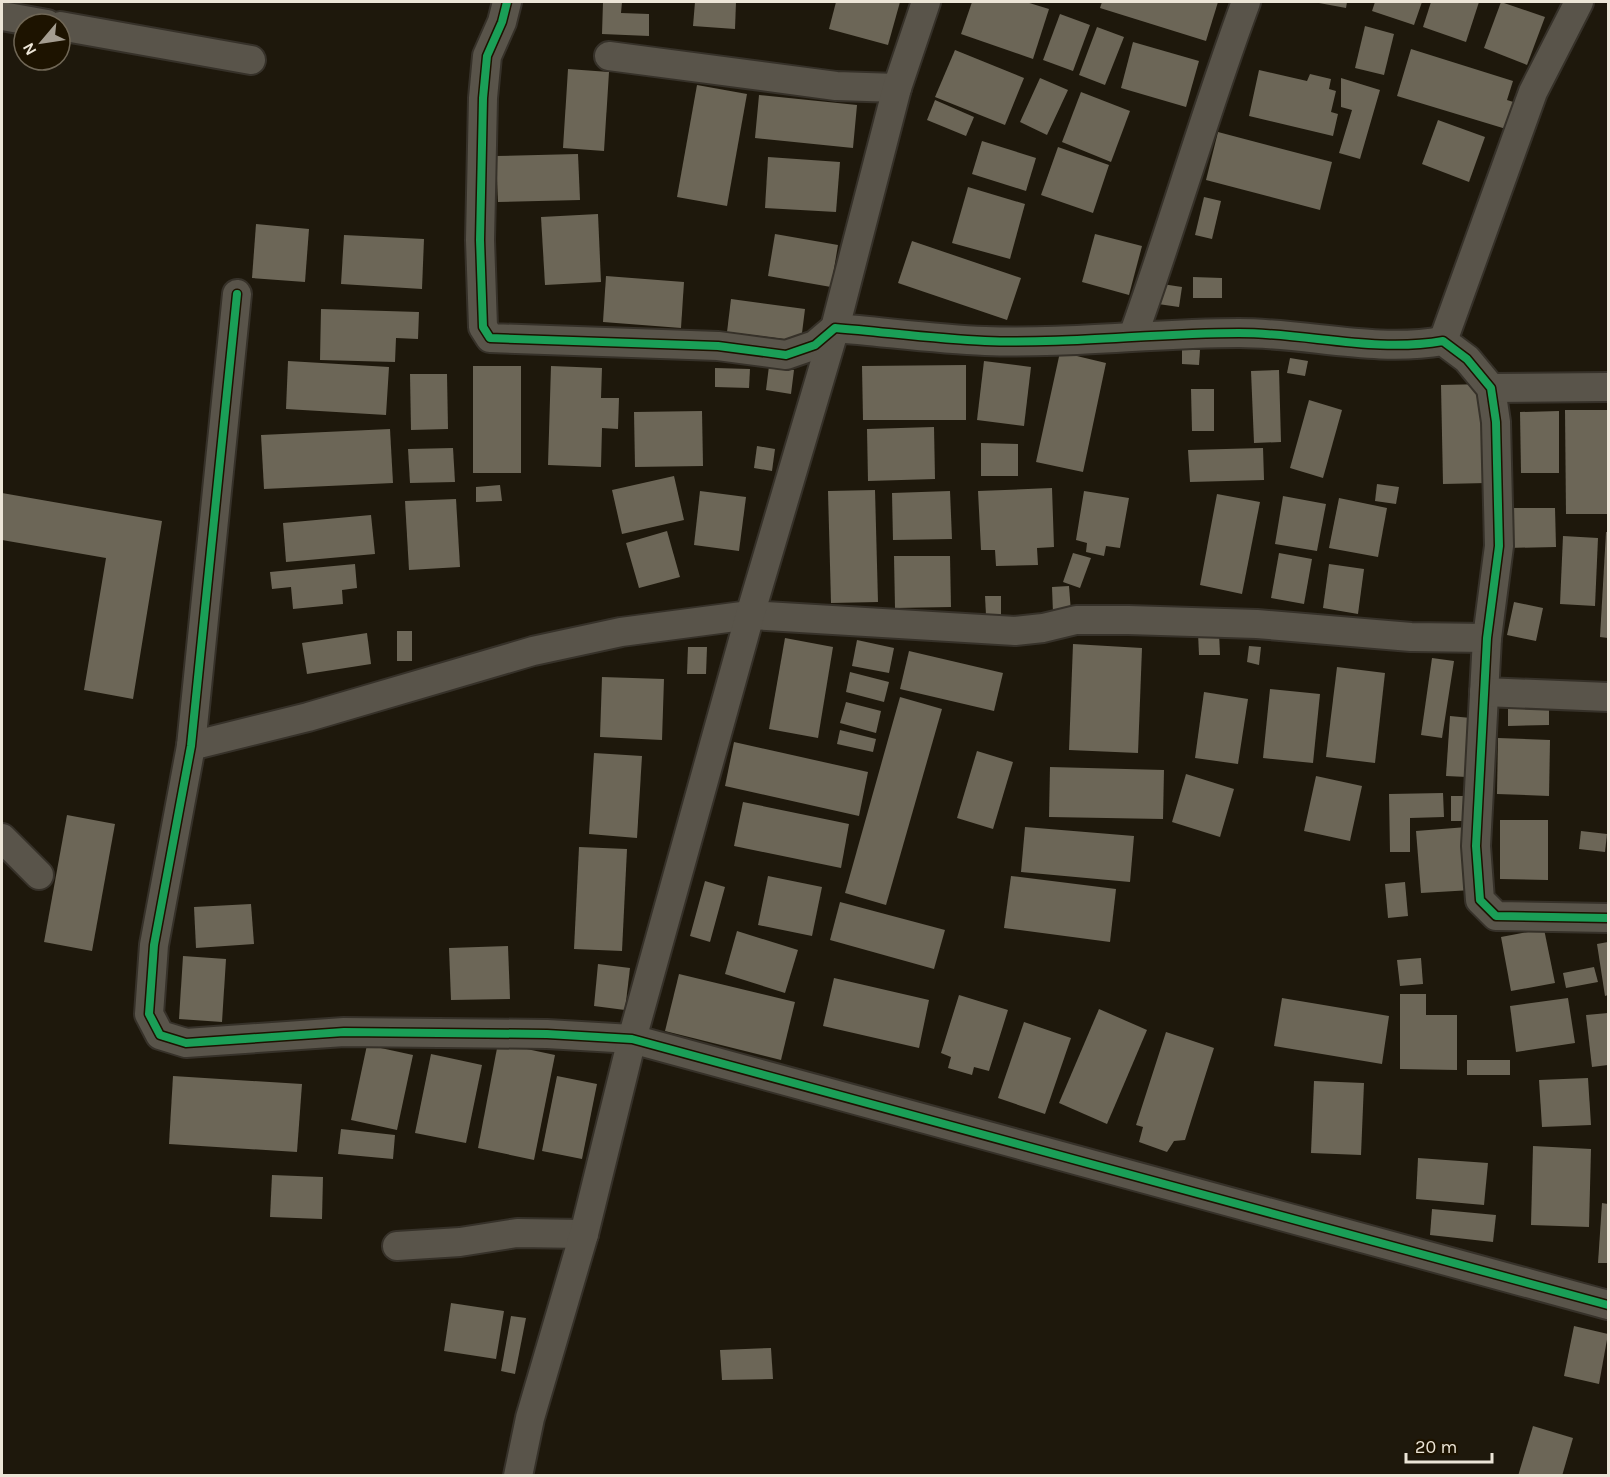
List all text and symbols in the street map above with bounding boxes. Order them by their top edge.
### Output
north arrow [12,12,72,72]
text: N [18,39,40,59]
scale bar [1406,1426,1492,1464]
text: 20 m [1415,1436,1457,1458]

